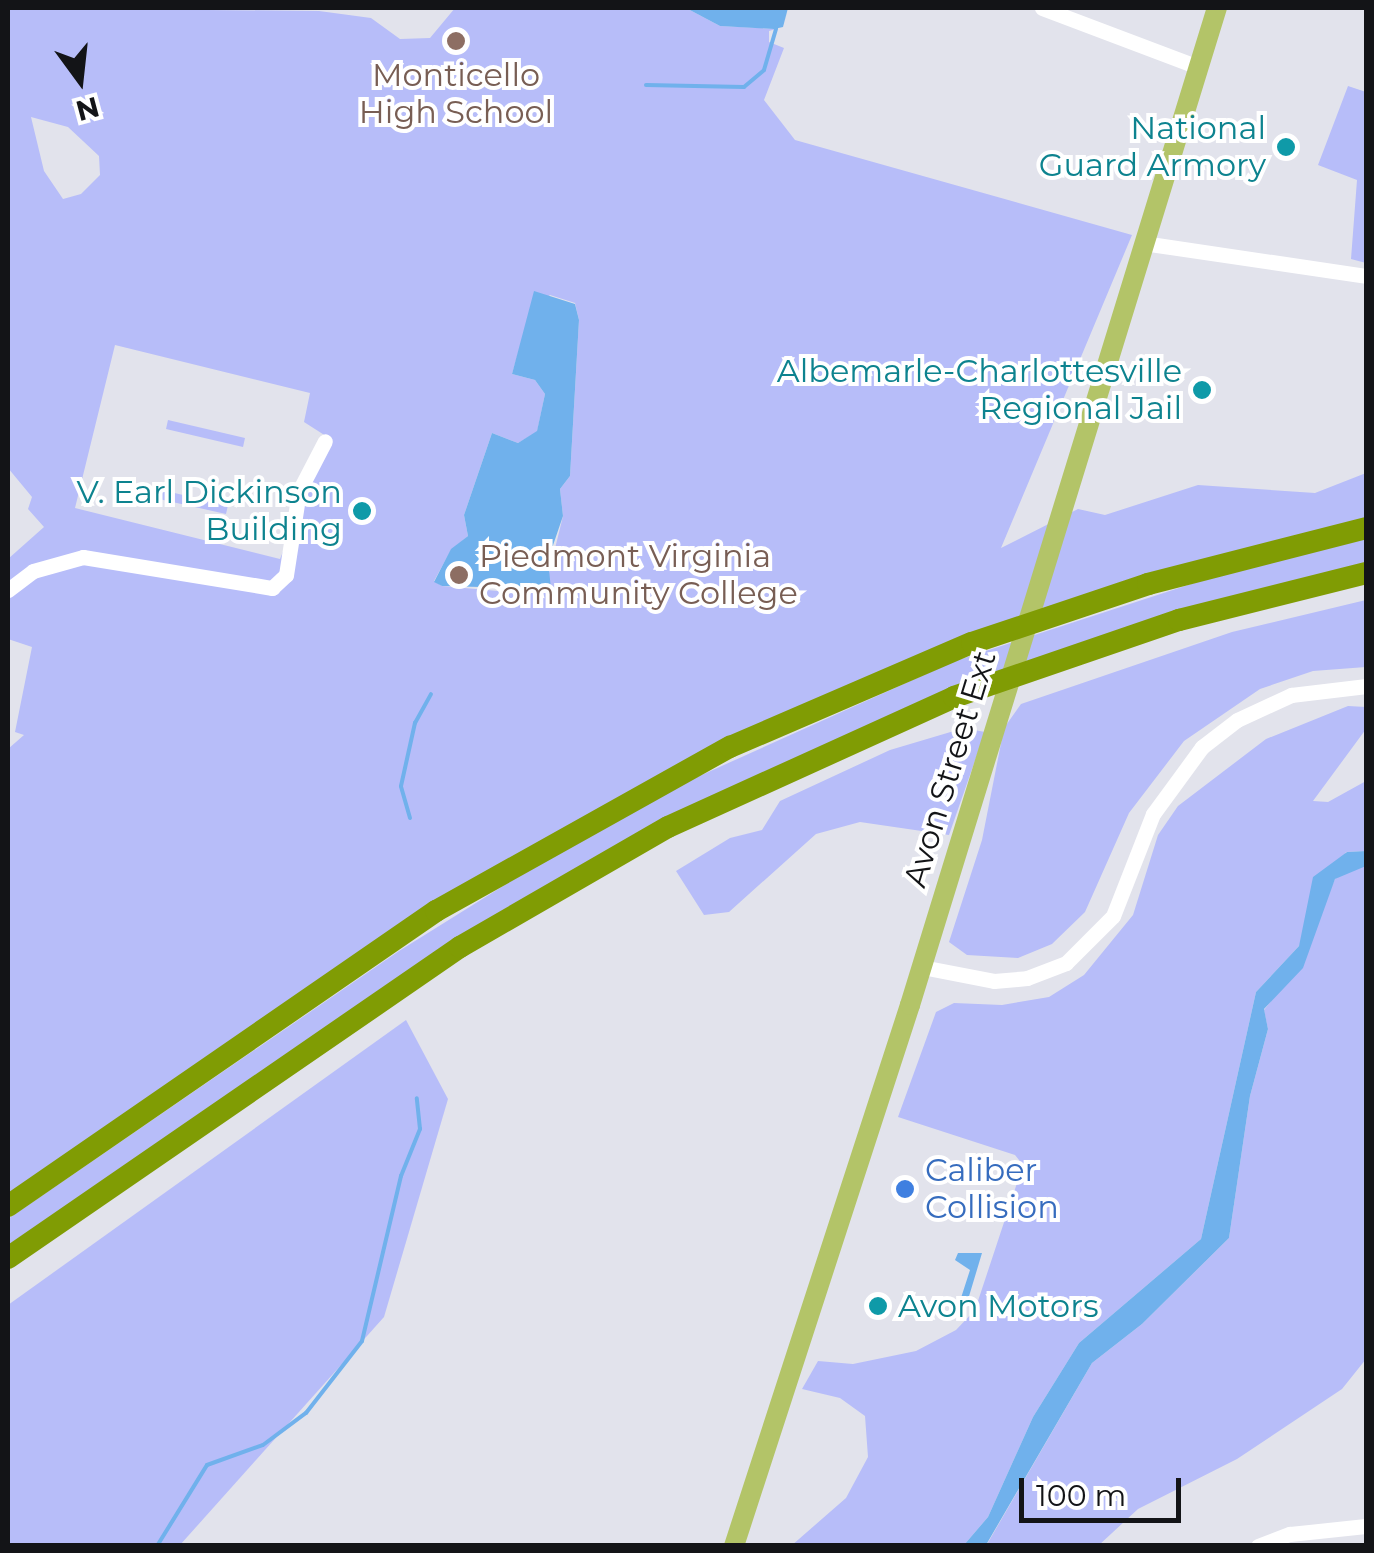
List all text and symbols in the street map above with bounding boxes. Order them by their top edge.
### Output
north arrow [30,30,130,130]
marker: Monticello High School [445,30,467,52]
place label: Monticello High School [359,57,553,132]
text: N [72,90,103,128]
place label: National Guard Armory [1039,110,1266,185]
marker: National Guard Armory [1275,136,1297,158]
place label: Albemarle-Charlottesville Regional Jail [777,353,1182,428]
marker: Albemarle-Charlottesville Regional Jail [1191,379,1213,401]
place label: V. Earl Dickinson Building [77,474,342,549]
marker: V. Earl Dickinson Building [351,500,373,522]
place label: Piedmont Virginia Community College [479,538,798,613]
marker: Piedmont Virginia Community College [448,564,470,586]
street label: Avon Street Ext [896,646,1004,892]
place label: Caliber Collision [925,1152,1059,1227]
marker: Caliber Collision [894,1178,916,1200]
place label: Avon Motors [898,1287,1099,1325]
marker: Avon Motors [867,1295,889,1317]
scale bar [1024,1458,1186,1520]
text: 100 m [1036,1477,1126,1514]

